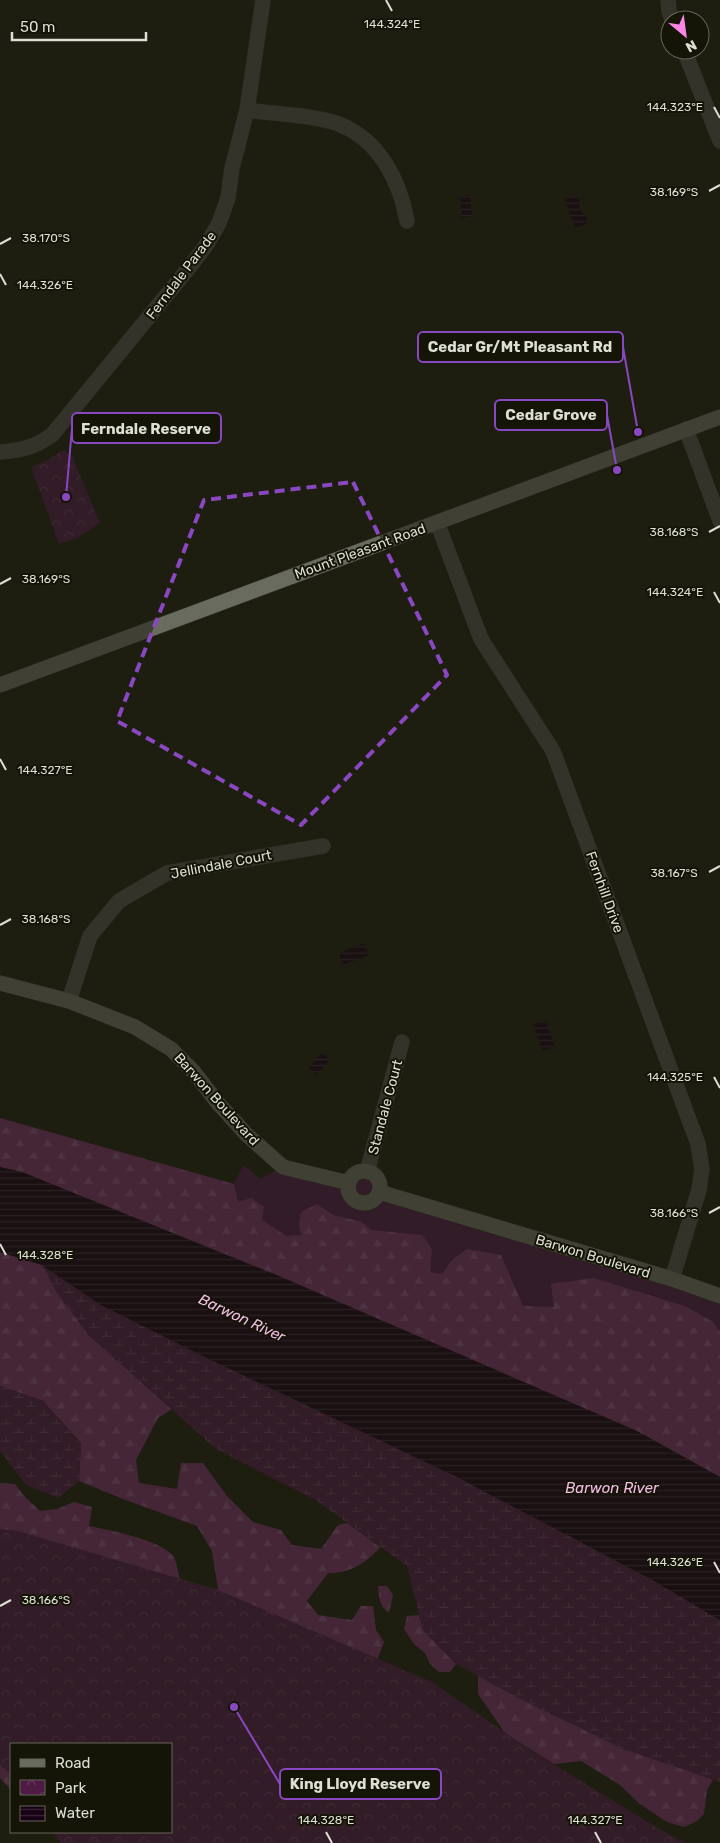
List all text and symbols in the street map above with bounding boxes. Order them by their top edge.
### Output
scale bar [12,10,146,42]
north arrow [660,10,710,60]
text: 144.324°E [364,17,420,31]
text: 50 m [20,18,55,36]
text: N [683,36,700,56]
text: 144.323°E [647,100,703,114]
text: 38.169°S [650,185,698,199]
street label: Ferndale Parade [143,228,220,323]
text: 38.170°S [22,231,70,245]
text: 144.326°E [17,278,73,292]
callout: Cedar Gr/Mt Pleasant Rd [418,332,623,362]
text: Cedar Gr/Mt Pleasant Rd [428,338,612,356]
callout: Cedar Grove [495,400,607,430]
text: Cedar Grove [505,406,597,424]
callout: Ferndale Reserve [72,413,221,443]
text: Ferndale Reserve [81,420,211,438]
street label: Mount Pleasant Road [292,520,428,583]
text: 38.168°S [649,525,699,539]
text: 38.169°S [22,572,70,586]
text: 144.324°E [647,585,703,599]
text: 144.327°E [17,763,73,777]
street label: Jellindale Court [169,846,274,883]
street label: Fernhill Drive [582,849,627,935]
text: 38.167°S [650,866,698,880]
text: 38.168°S [21,912,71,926]
street label: Barwon Boulevard [171,1049,263,1149]
street label: Standale Court [365,1057,406,1157]
text: 144.325°E [647,1070,703,1084]
text: 38.166°S [650,1206,698,1220]
street label: Barwon Boulevard [534,1231,652,1282]
text: 144.328°E [17,1248,73,1262]
water label: Barwon River [196,1290,289,1346]
water label: Barwon River [565,1479,660,1497]
text: 144.326°E [647,1555,703,1569]
text: 38.166°S [22,1593,70,1607]
legend [10,1743,172,1833]
text: Road [55,1754,91,1772]
callout: King Lloyd Reserve [280,1769,441,1799]
text: King Lloyd Reserve [290,1775,430,1793]
text: Park [55,1779,86,1797]
text: Water [55,1804,95,1822]
text: 144.328°E [298,1813,354,1827]
text: 144.327°E [567,1813,623,1827]

